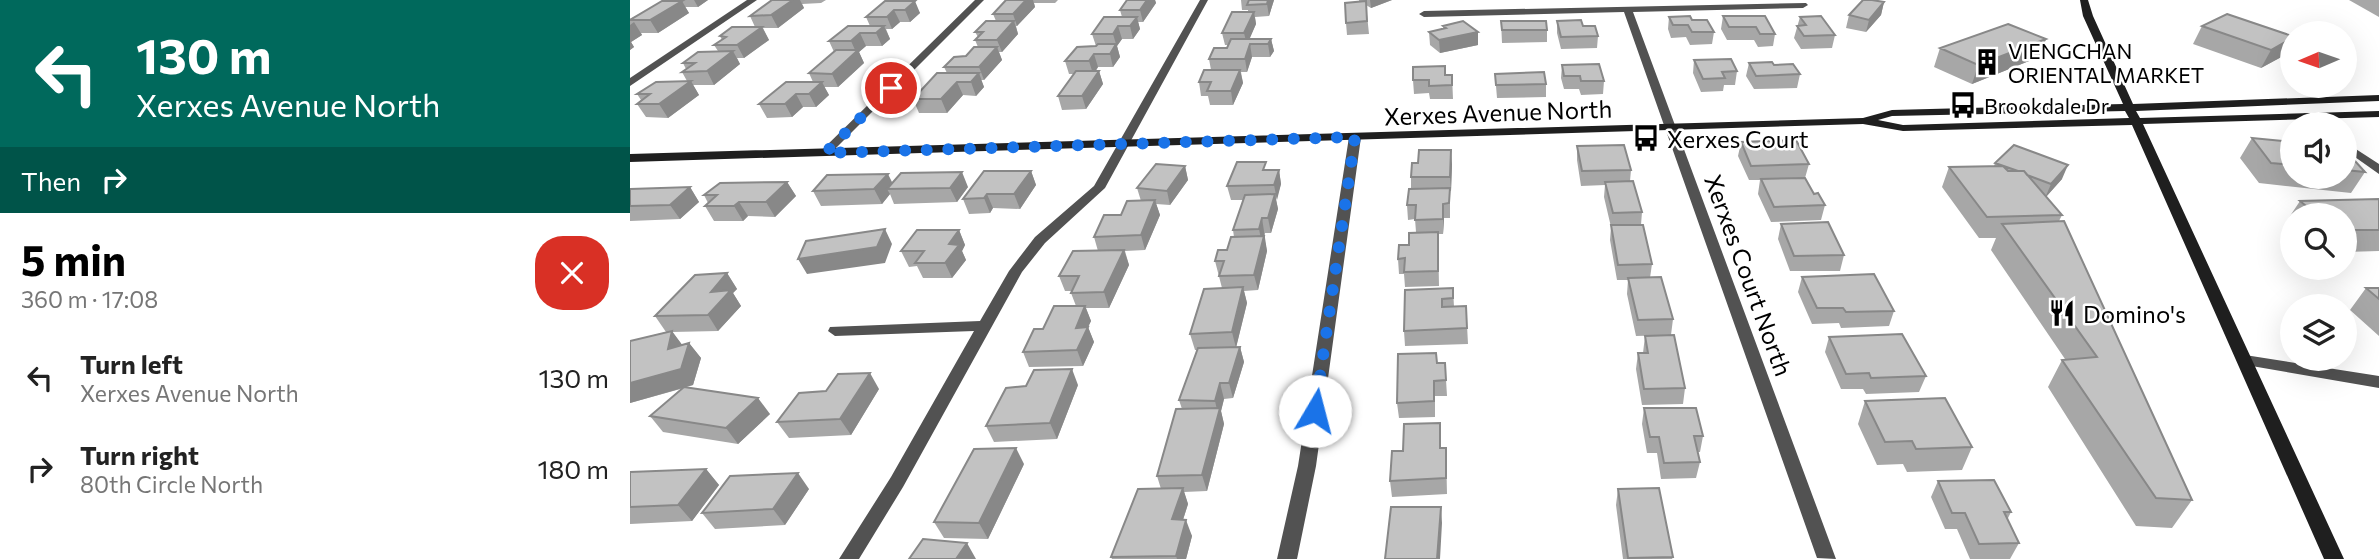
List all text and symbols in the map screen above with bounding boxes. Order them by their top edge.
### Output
north arrow [2280,21,2357,98]
map controls [2280,21,2357,371]
text: 130 m [136,24,271,84]
icon: left [21,28,112,119]
place label: VIENGCHAN ORIENTAL MARKET [2008,38,2204,87]
building icon: VIENGCHAN ORIENTAL MARKET [1972,47,2002,77]
pin [861,58,921,118]
icon: arrive [872,69,910,107]
text: Xerxes Avenue North [136,84,440,124]
bus stop icon: Brookdale Dr [1948,90,1978,120]
place label: Brookdale Dr [1984,93,2109,118]
street label: Xerxes Avenue North [1383,94,1613,130]
button: sound [2280,112,2357,189]
bus stop icon: Xerxes Court [1631,123,1661,153]
place label: Xerxes Court [1667,124,1809,153]
icon: right [95,161,133,199]
text: Then [21,165,81,196]
street label: Xerxes Court North [1699,170,1799,380]
button: search [2280,203,2357,280]
text: 5 min [21,233,126,285]
button: close [535,236,609,310]
text: 360 m · 17:08 [21,285,158,313]
button: layers [2280,294,2357,371]
restaurant icon: Domino's [2047,298,2077,328]
place label: Domino's [2083,299,2186,328]
text: Turn left [80,348,183,379]
icon: left [21,359,59,397]
text: 130 m [538,362,609,393]
position arrow [1278,374,1352,448]
text: Xerxes Avenue North [80,379,299,407]
text: Turn right [80,439,199,470]
icon: right [21,450,59,488]
text: 180 m [537,453,609,484]
text: 80th Circle North [80,470,263,498]

